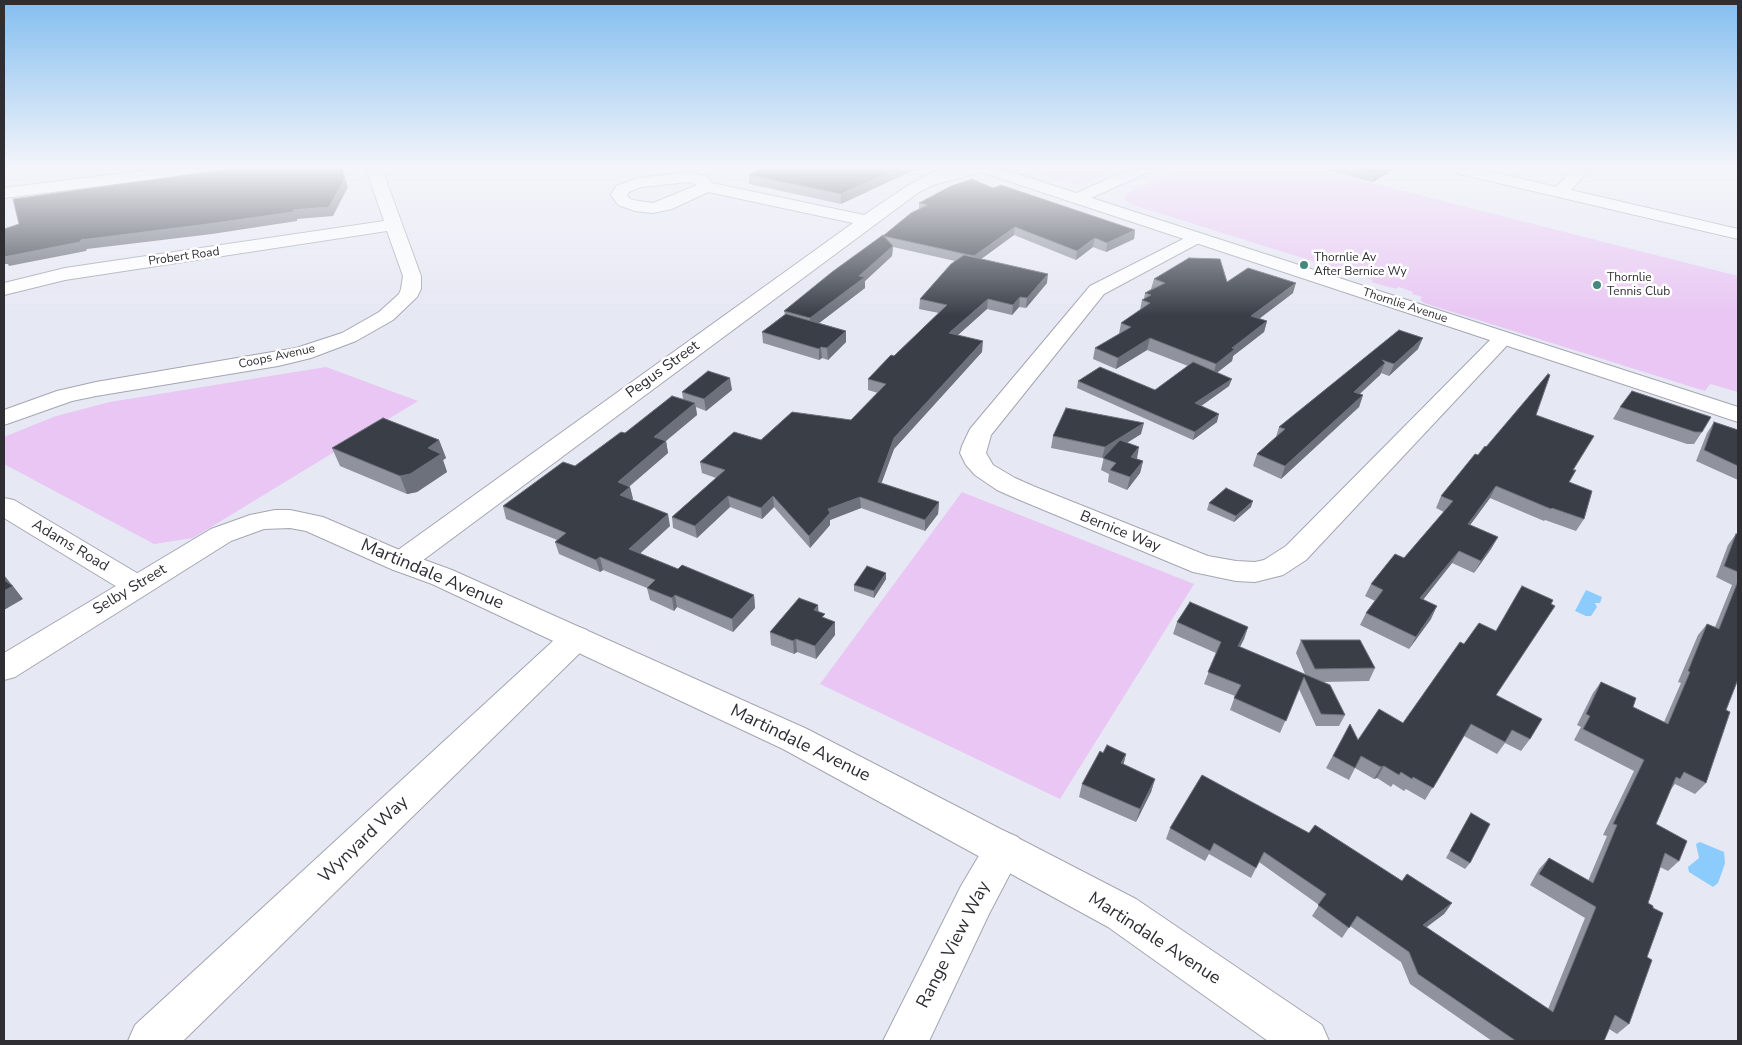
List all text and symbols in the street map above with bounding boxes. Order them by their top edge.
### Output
street label: Probert Road [148,245,220,269]
place label: Thornlie Av After Bernice Wy [1314,251,1407,279]
marker: Thornlie Av After Bernice Wy [1298,259,1310,271]
place label: Thornlie Tennis Club [1607,271,1670,299]
marker: Thornlie Tennis Club [1591,279,1603,291]
street label: Thornlie Avenue [1361,285,1449,327]
street label: Pegus Street [623,337,703,403]
street label: Coops Avenue [238,342,316,372]
street label: Bernice Way [1077,508,1163,556]
street label: Adams Road [28,516,112,576]
street label: Martindale Avenue [357,535,507,615]
street label: Selby Street [90,561,170,619]
street label: Martindale Avenue [726,701,874,787]
street label: Wynyard Way [315,792,413,888]
street label: Range View Way [913,878,995,1012]
street label: Martindale Avenue [1084,888,1224,990]

